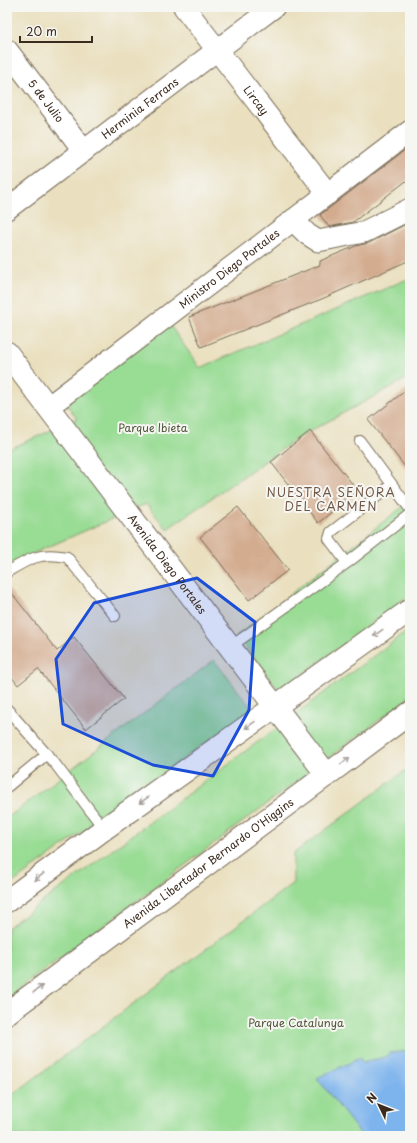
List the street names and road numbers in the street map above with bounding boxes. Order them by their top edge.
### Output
street label: Herminia Ferrans [98,73,182,143]
street label: 5 de Julio [24,75,68,126]
street label: Lircay [240,82,273,119]
street label: Ministro Diego Portales [175,224,283,312]
street label: Avenida Diego Portales [124,510,211,617]
street label: Avenida Libertador Bernardo O'Higgins [119,793,297,932]

